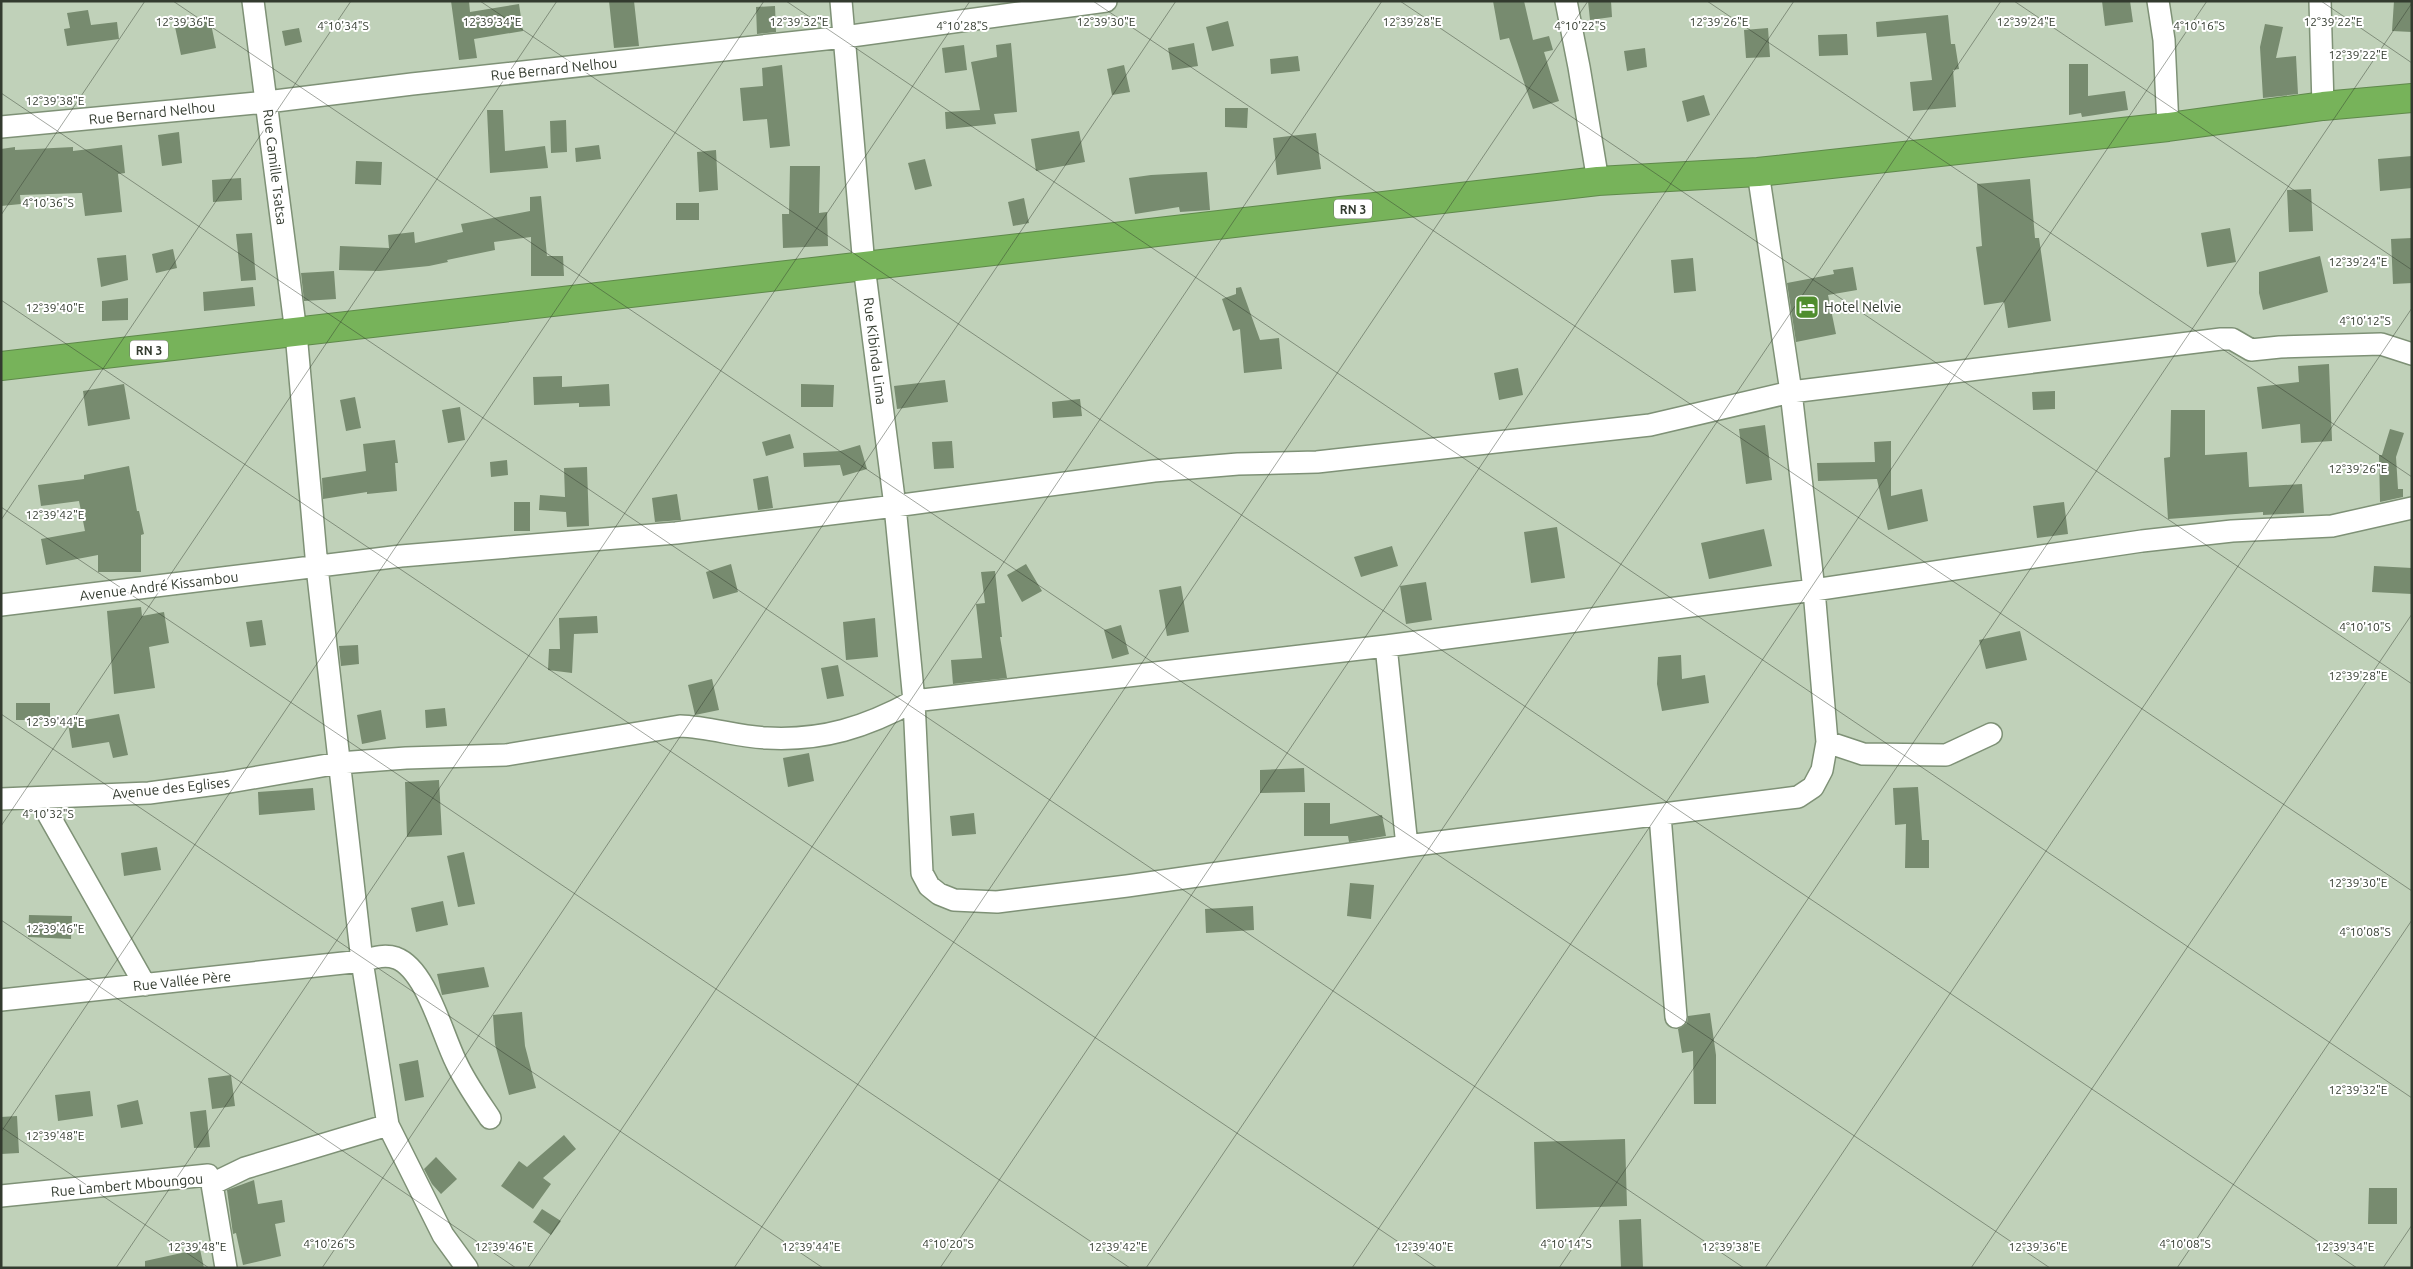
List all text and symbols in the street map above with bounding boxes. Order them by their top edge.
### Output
text: 12°39'36"E [156,15,215,28]
text: 12°39'34"E [463,15,522,28]
text: 12°39'32"E [770,15,829,28]
text: 12°39'30"E [1077,15,1136,28]
text: 12°39'28"E [1383,15,1442,28]
text: 12°39'26"E [1690,15,1749,28]
text: 12°39'24"E [1997,15,2056,28]
text: 12°39'22"E [2304,15,2363,28]
text: 4°10'34"S [317,19,369,32]
text: 4°10'28"S [936,19,988,32]
text: 4°10'22"S [1554,19,1606,32]
text: 4°10'16"S [2173,19,2225,32]
text: 12°39'22"E [2329,48,2388,61]
street label: Rue Bernard Nelhou [490,54,618,84]
text: 12°39'38"E [26,94,85,107]
street label: Rue Bernard Nelhou [88,98,216,128]
street label: Rue Camille Tsatsa [260,108,290,226]
text: 4°10'36"S [22,196,74,209]
road number: RN 3 [1334,200,1372,218]
text: 12°39'24"E [2329,255,2388,268]
hotel icon: Hotel Nelvie [1794,294,1820,320]
street label: Rue Kibinda Lima [860,297,890,405]
place label: Hotel Nelvie [1824,299,1901,315]
text: 12°39'40"E [26,301,85,314]
text: 4°10'12"S [2339,314,2391,327]
road number: RN 3 [130,340,168,360]
text: 12°39'26"E [2329,462,2388,475]
text: 12°39'42"E [26,508,85,521]
street label: Avenue André Kissambou [79,568,239,604]
text: 4°10'10"S [2339,620,2391,633]
text: 12°39'28"E [2329,669,2388,682]
text: 12°39'44"E [26,715,85,728]
street label: Avenue des Eglises [111,774,231,802]
text: 4°10'32"S [22,807,74,820]
text: 12°39'30"E [2329,876,2388,889]
text: 12°39'46"E [26,922,85,935]
text: 4°10'08"S [2339,925,2391,938]
street label: Rue Vallée Père [132,968,232,994]
text: 12°39'32"E [2329,1083,2388,1096]
text: 12°39'48"E [26,1129,85,1142]
street label: Rue Lambert Mboungou [50,1170,204,1200]
text: 4°10'26"S [303,1237,355,1250]
text: 4°10'20"S [922,1237,974,1250]
text: 4°10'14"S [1540,1237,1592,1250]
text: 4°10'08"S [2159,1237,2211,1250]
text: 12°39'48"E [168,1240,227,1253]
text: 12°39'46"E [475,1240,534,1253]
text: 12°39'44"E [782,1240,841,1253]
text: 12°39'42"E [1089,1240,1148,1253]
text: 12°39'40"E [1395,1240,1454,1253]
text: 12°39'38"E [1702,1240,1761,1253]
text: 12°39'36"E [2009,1240,2068,1253]
text: 12°39'34"E [2316,1240,2375,1253]

